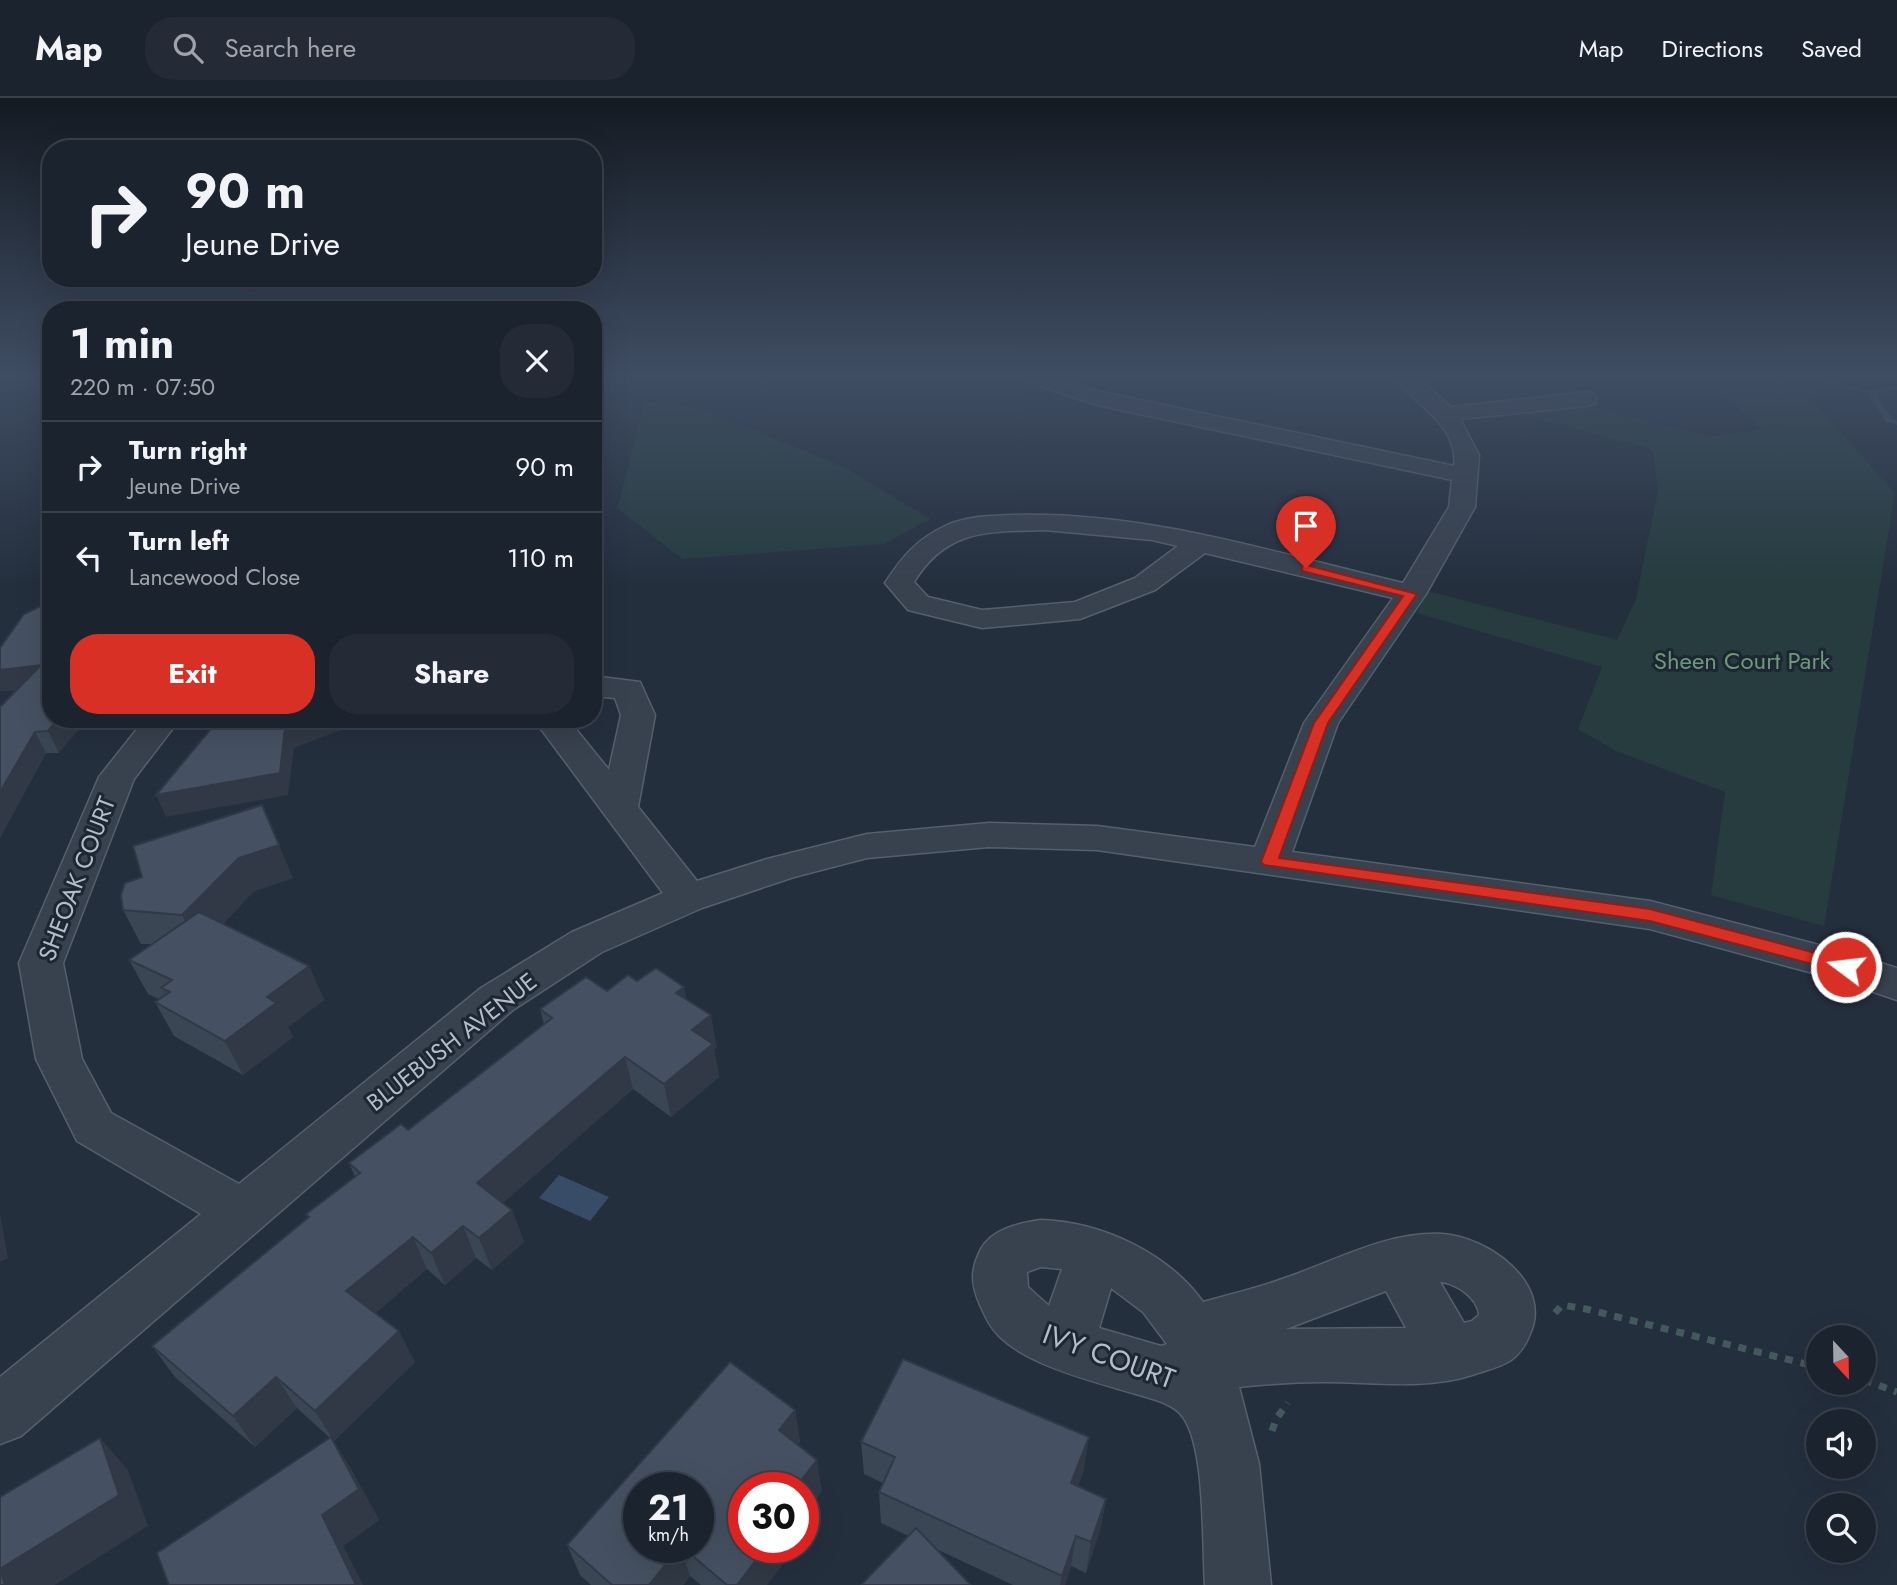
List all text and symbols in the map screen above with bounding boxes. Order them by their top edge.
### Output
search box [145,17,635,80]
text: Map [35,25,103,72]
icon: search [169,29,207,67]
text: Search here [225,29,356,67]
text: Map [1579,31,1624,66]
text: Directions [1662,31,1763,66]
text: Saved [1801,31,1862,66]
text: 90 m [185,156,305,226]
icon: right [70,168,161,259]
text: Jeune Drive [185,221,340,267]
text: 1 min [70,313,174,374]
button: close [500,324,574,398]
text: 220 m · 07:50 [70,370,215,404]
text: Turn right [129,431,247,469]
icon: right [70,448,108,486]
text: 90 m [515,448,574,486]
text: Jeune Drive [129,469,240,503]
pin [1276,496,1336,568]
icon: arrive [1287,507,1325,545]
text: Turn left [129,522,229,560]
icon: left [70,539,108,577]
text: 110 m [507,539,574,577]
text: Lancewood Close [129,560,300,594]
button: Exit [70,634,315,714]
button: Share [329,634,574,714]
park label: Sheen Court Park [1654,643,1831,678]
street label: SHEOAK COURT [29,792,124,966]
position arrow [1809,930,1883,1004]
street label: BLUEBUSH AVENUE [359,964,544,1119]
street label: IVY COURT [1037,1314,1181,1399]
north arrow [1806,1325,1876,1395]
map controls [1806,1325,1876,1563]
button: sound [1806,1409,1876,1479]
speed limit sign: 30 [728,1472,819,1563]
text: 21 [648,1483,689,1533]
button: search [1806,1493,1876,1563]
text: km/h [648,1522,689,1548]

